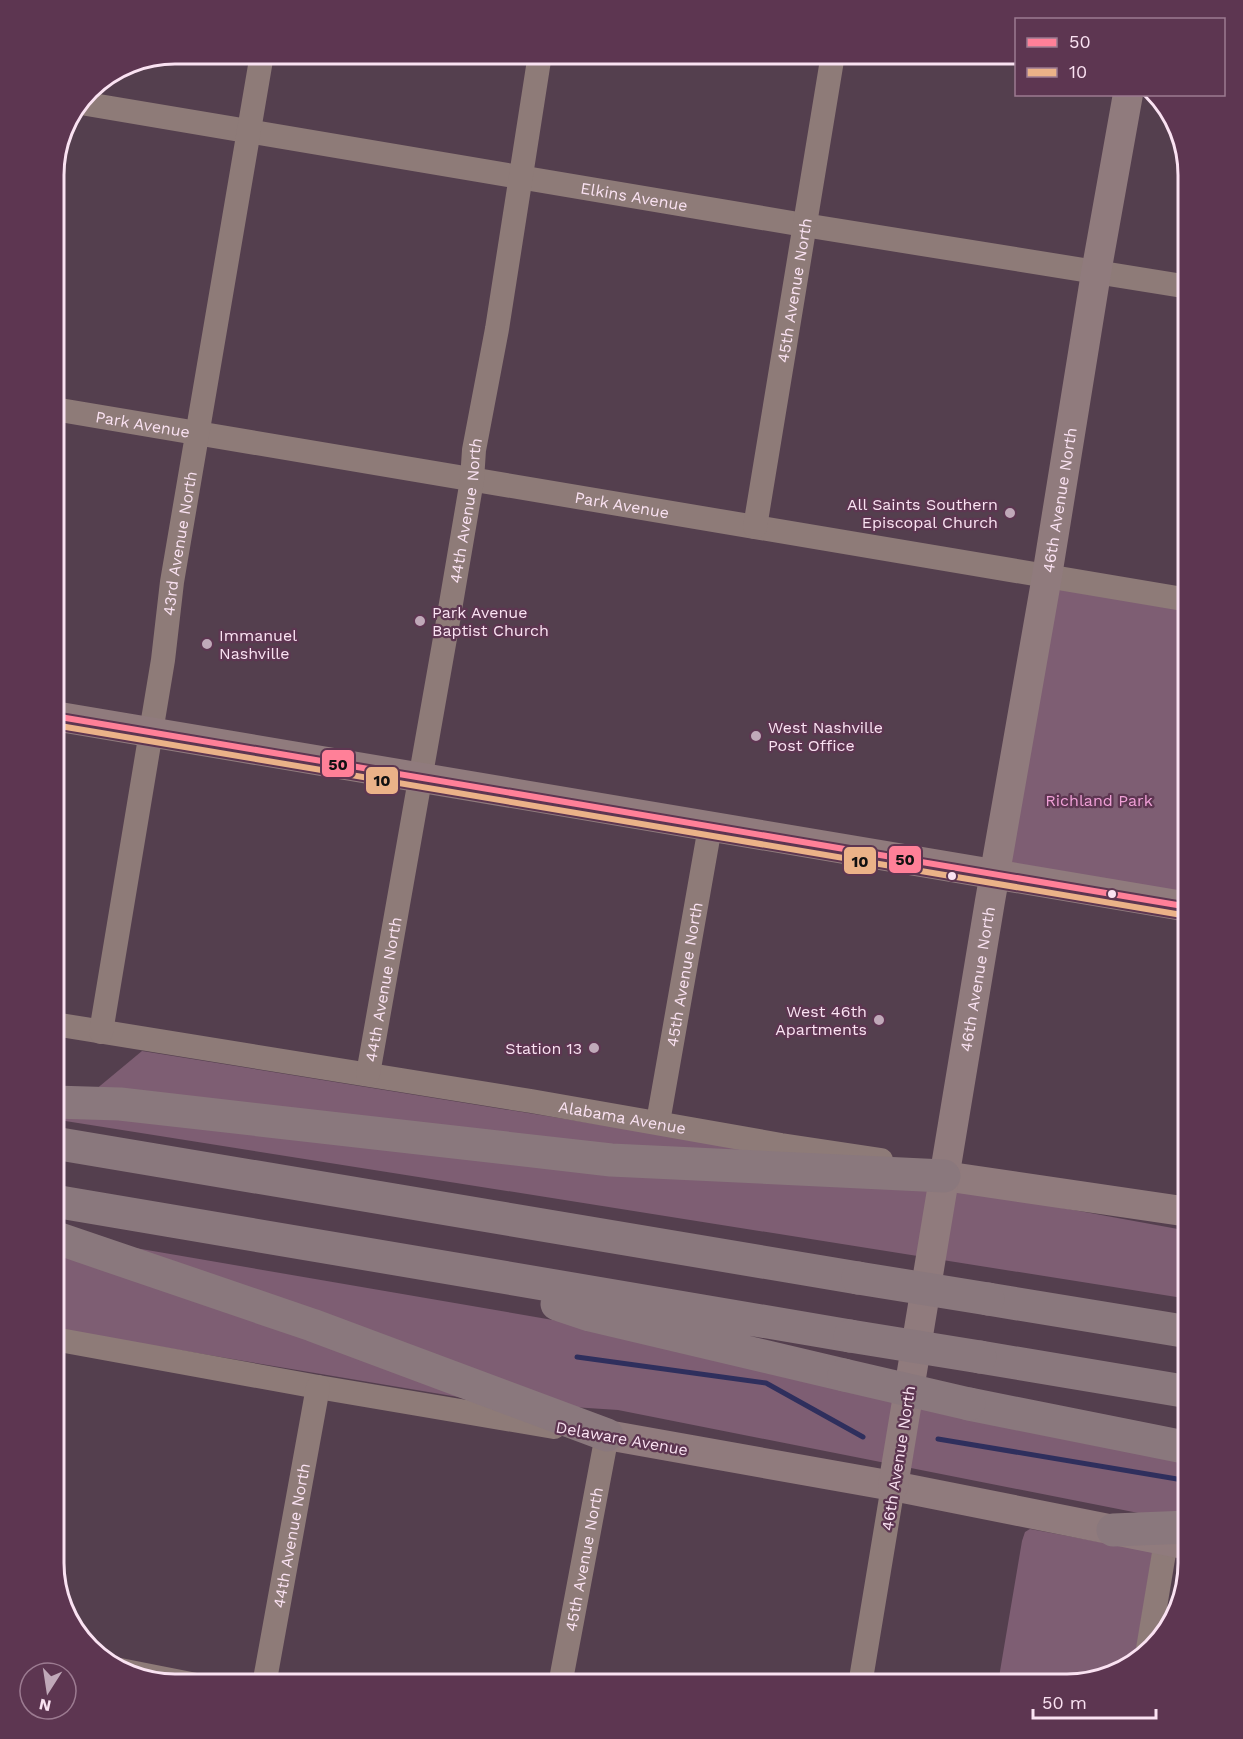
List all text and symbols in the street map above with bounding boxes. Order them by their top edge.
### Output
legend [1015,18,1225,96]
text: 50 [1069,31,1091,52]
text: 10 [1069,61,1087,82]
street label: Elkins Avenue [579,178,689,215]
street label: 45th Avenue North [773,216,816,364]
street label: Park Avenue [94,407,191,442]
street label: 46th Avenue North [1039,426,1081,574]
street label: 44th Avenue North [446,436,486,585]
street label: 43rd Avenue North [159,470,201,617]
street label: Park Avenue [573,488,671,522]
place label: All Saints Southern Episcopal Church [847,495,998,532]
marker: All Saints Southern Episcopal Church [1003,506,1017,520]
place label: Park Avenue Baptist Church [432,603,549,640]
marker: Park Avenue Baptist Church [413,614,427,628]
place label: Immanuel Nashville [219,626,297,663]
marker: Immanuel Nashville [200,637,214,651]
place label: West Nashville Post Office [768,718,883,755]
marker: West Nashville Post Office [749,729,763,743]
line badge: 50 [321,749,355,778]
text: 50 [328,755,348,774]
line badge: 10 [365,766,399,795]
text: 10 [373,771,391,790]
park label: Richland Park [1045,791,1153,810]
line badge: 50 [888,845,922,874]
line badge: 10 [843,846,877,875]
text: 50 [895,850,915,869]
text: 10 [851,852,869,871]
unlabelled marker [946,870,958,882]
unlabelled marker [1106,888,1118,900]
street label: 45th Avenue North [662,901,707,1048]
street label: 46th Avenue North [956,905,999,1053]
street label: 44th Avenue North [361,915,406,1063]
place label: West 46th Apartments [775,1002,867,1039]
marker: West 46th Apartments [872,1013,886,1027]
place label: Station 13 [505,1039,582,1058]
marker: Station 13 [587,1041,601,1055]
street label: Alabama Avenue [557,1097,688,1138]
street label: 46th Avenue North [878,1384,919,1532]
street label: Delaware Avenue [554,1418,689,1459]
street label: 44th Avenue North [269,1461,314,1610]
street label: 45th Avenue North [561,1486,607,1633]
north arrow [18,1661,78,1721]
scale bar [1033,1682,1156,1720]
text: 50 m [1042,1692,1087,1713]
text: N [37,1695,53,1716]

